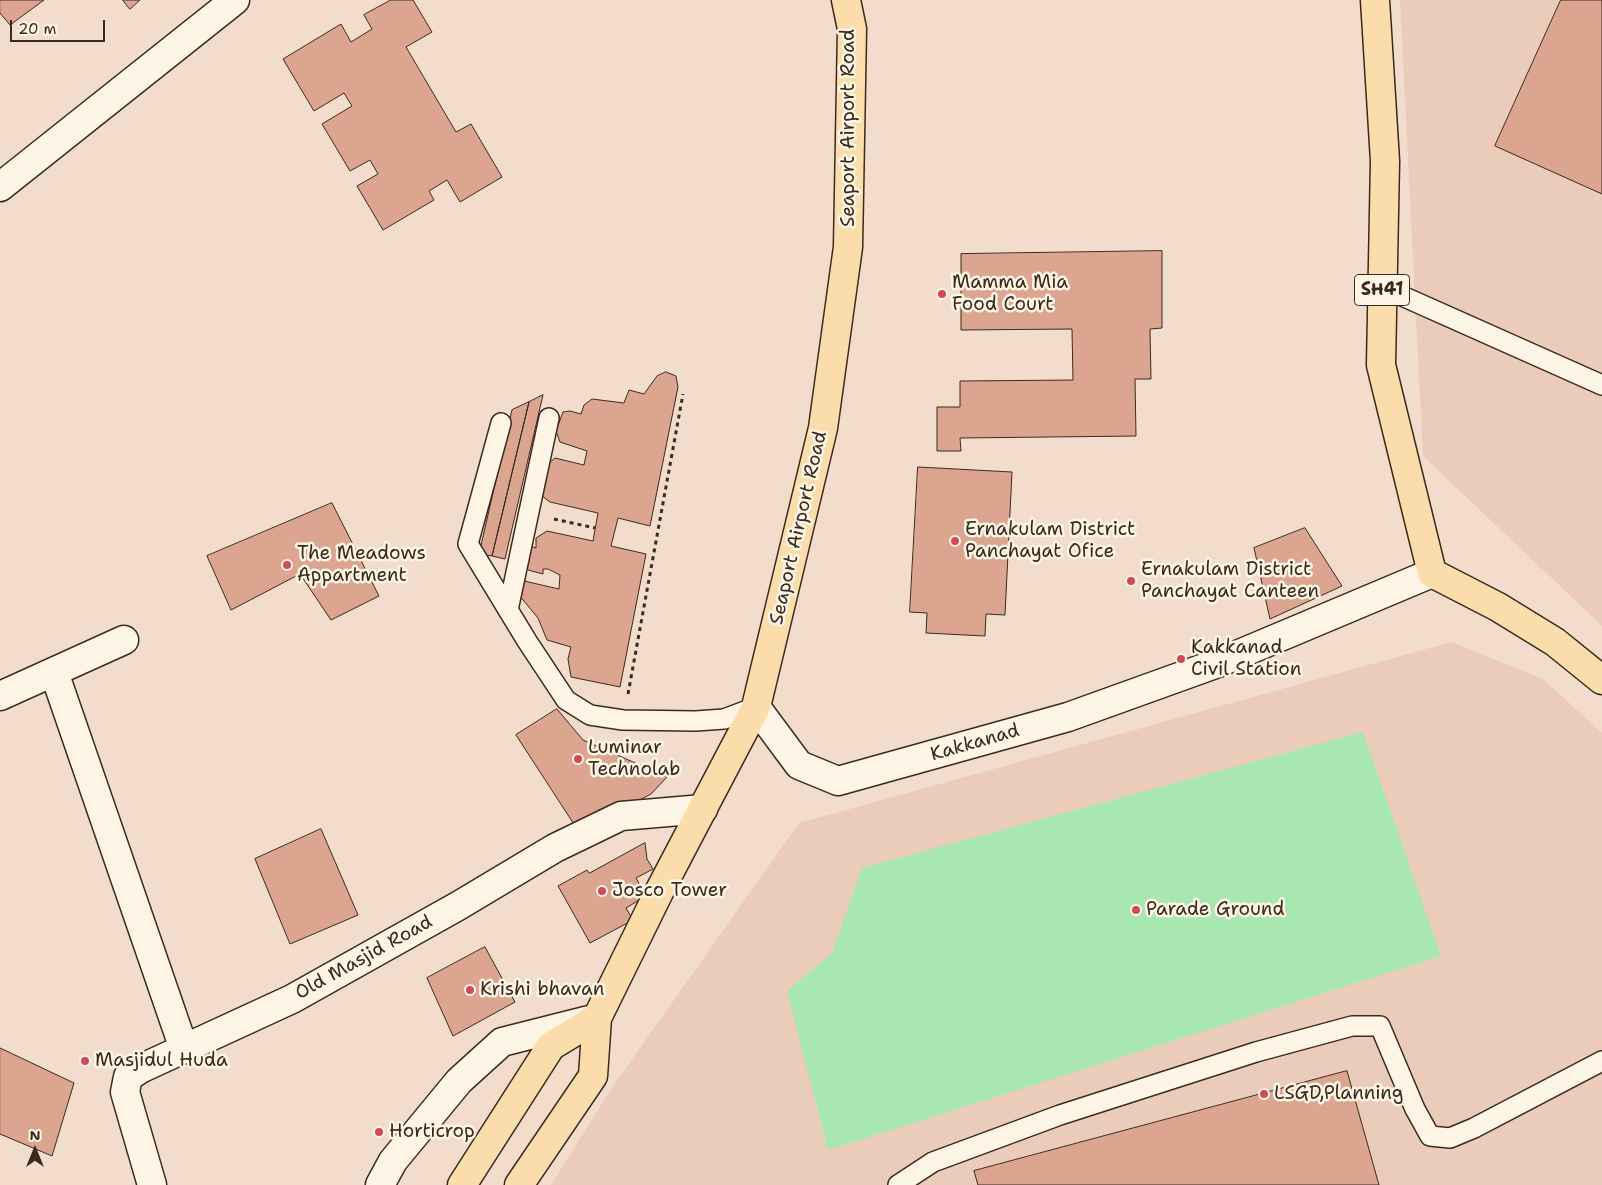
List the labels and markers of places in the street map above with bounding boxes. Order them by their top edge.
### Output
place label: Mamma Mia Food Court [952,272,1068,316]
marker: Mamma Mia Food Court [936,288,948,300]
place label: Ernakulam District Panchayat Ofice [965,519,1135,563]
marker: Ernakulam District Panchayat Ofice [949,535,961,547]
place label: The Meadows Appartment [297,543,426,587]
marker: The Meadows Appartment [281,559,293,571]
place label: Ernakulam District Panchayat Canteen [1141,559,1319,603]
marker: Ernakulam District Panchayat Canteen [1125,575,1137,587]
place label: Kakkanad Civil Station [1191,637,1301,681]
marker: Kakkanad Civil Station [1175,653,1187,665]
place label: Luminar Technolab [588,737,681,781]
marker: Luminar Technolab [572,753,584,765]
place label: Josco Tower [612,880,727,902]
marker: Josco Tower [596,885,608,897]
place label: Parade Ground [1146,899,1284,921]
marker: Parade Ground [1130,904,1142,916]
place label: Krishi bhavan [480,979,604,1001]
marker: Krishi bhavan [464,984,476,996]
place label: Masjidul Huda [95,1050,228,1072]
marker: Masjidul Huda [79,1055,91,1067]
place label: LSGD,Planning [1274,1083,1403,1105]
marker: LSGD,Planning [1258,1088,1270,1100]
place label: Horticrop [389,1121,475,1143]
marker: Horticrop [373,1126,385,1138]

